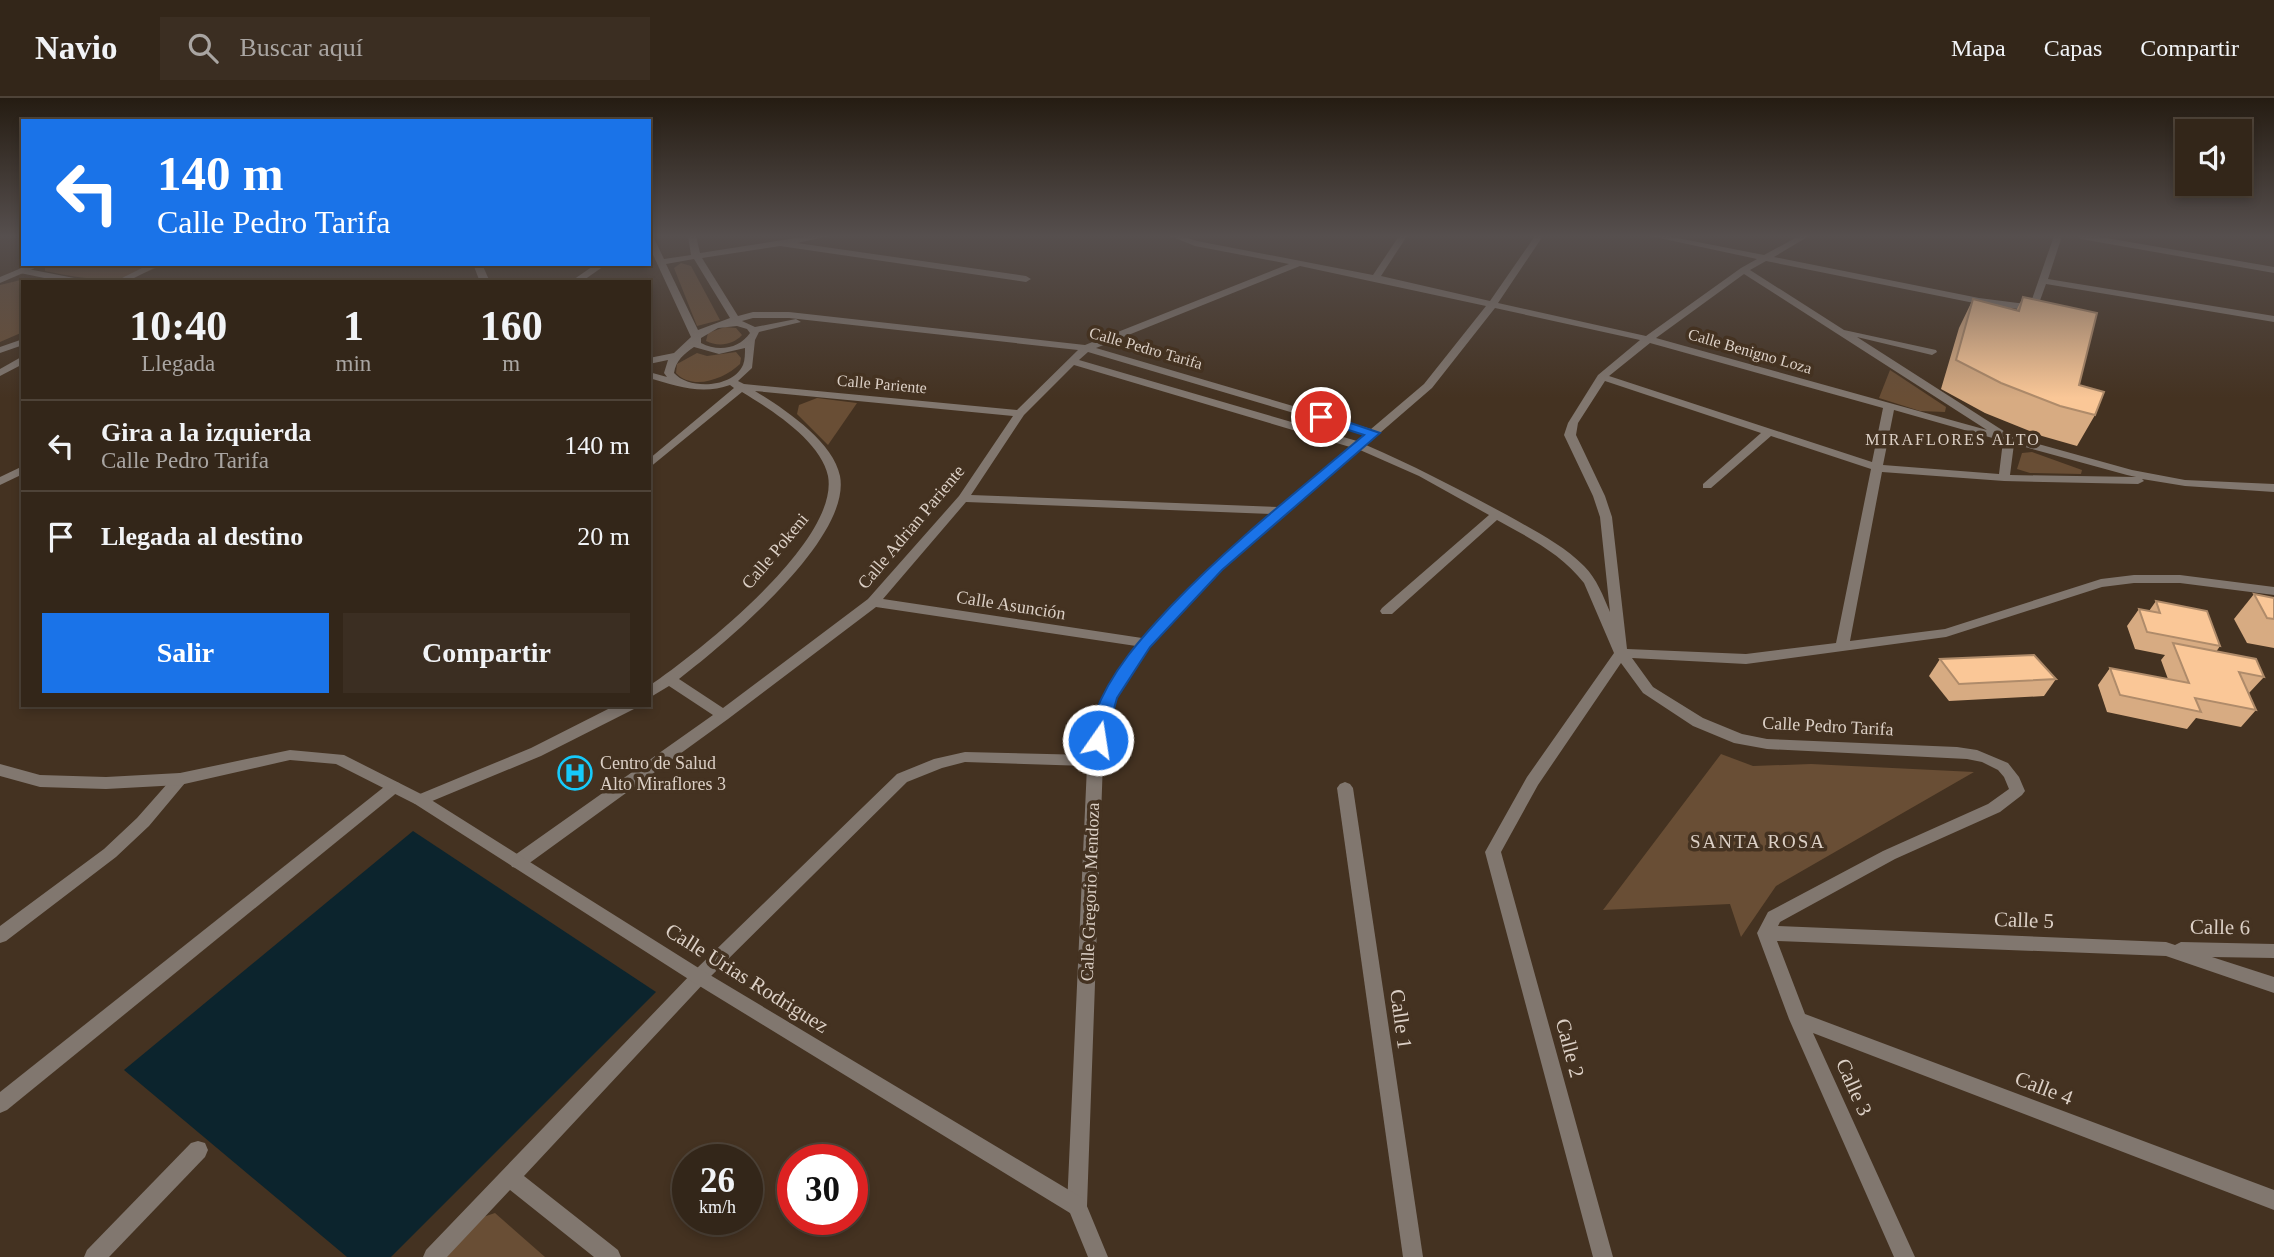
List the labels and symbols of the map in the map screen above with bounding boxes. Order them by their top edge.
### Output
street label: Calle Pedro Tarifa [1088,324,1204,372]
street label: Calle Benigno Loza [1686,325,1814,378]
street label: Calle Pariente [836,372,928,396]
pin [1291,387,1351,447]
district label: MIRAFLORES ALTO [1865,431,2041,448]
street label: Calle Adrian Pariente [854,461,968,593]
street label: Calle Pokeni [738,509,812,593]
street label: Calle Asunción [955,586,1067,624]
position arrow [1061,703,1135,777]
street label: Calle Pedro Tarifa [1762,713,1894,739]
place label: Centro de Salud Alto Miraflores 3 [600,753,726,794]
hospital icon: Centro de Salud Alto Miraflores 3 [556,754,594,792]
street label: Calle Gregorio Mendoza [1077,802,1103,982]
district label: SANTA ROSA [1690,831,1826,852]
street label: Calle 5 [1994,907,2054,933]
street label: Calle 6 [2190,914,2250,940]
street label: Calle Urias Rodriguez [661,918,833,1038]
street label: Calle 1 [1385,988,1417,1050]
street label: Calle 2 [1551,1016,1589,1080]
street label: Calle 3 [1831,1055,1877,1119]
street label: Calle 4 [2012,1066,2077,1110]
speed limit sign: 30 [777,1144,868,1235]

